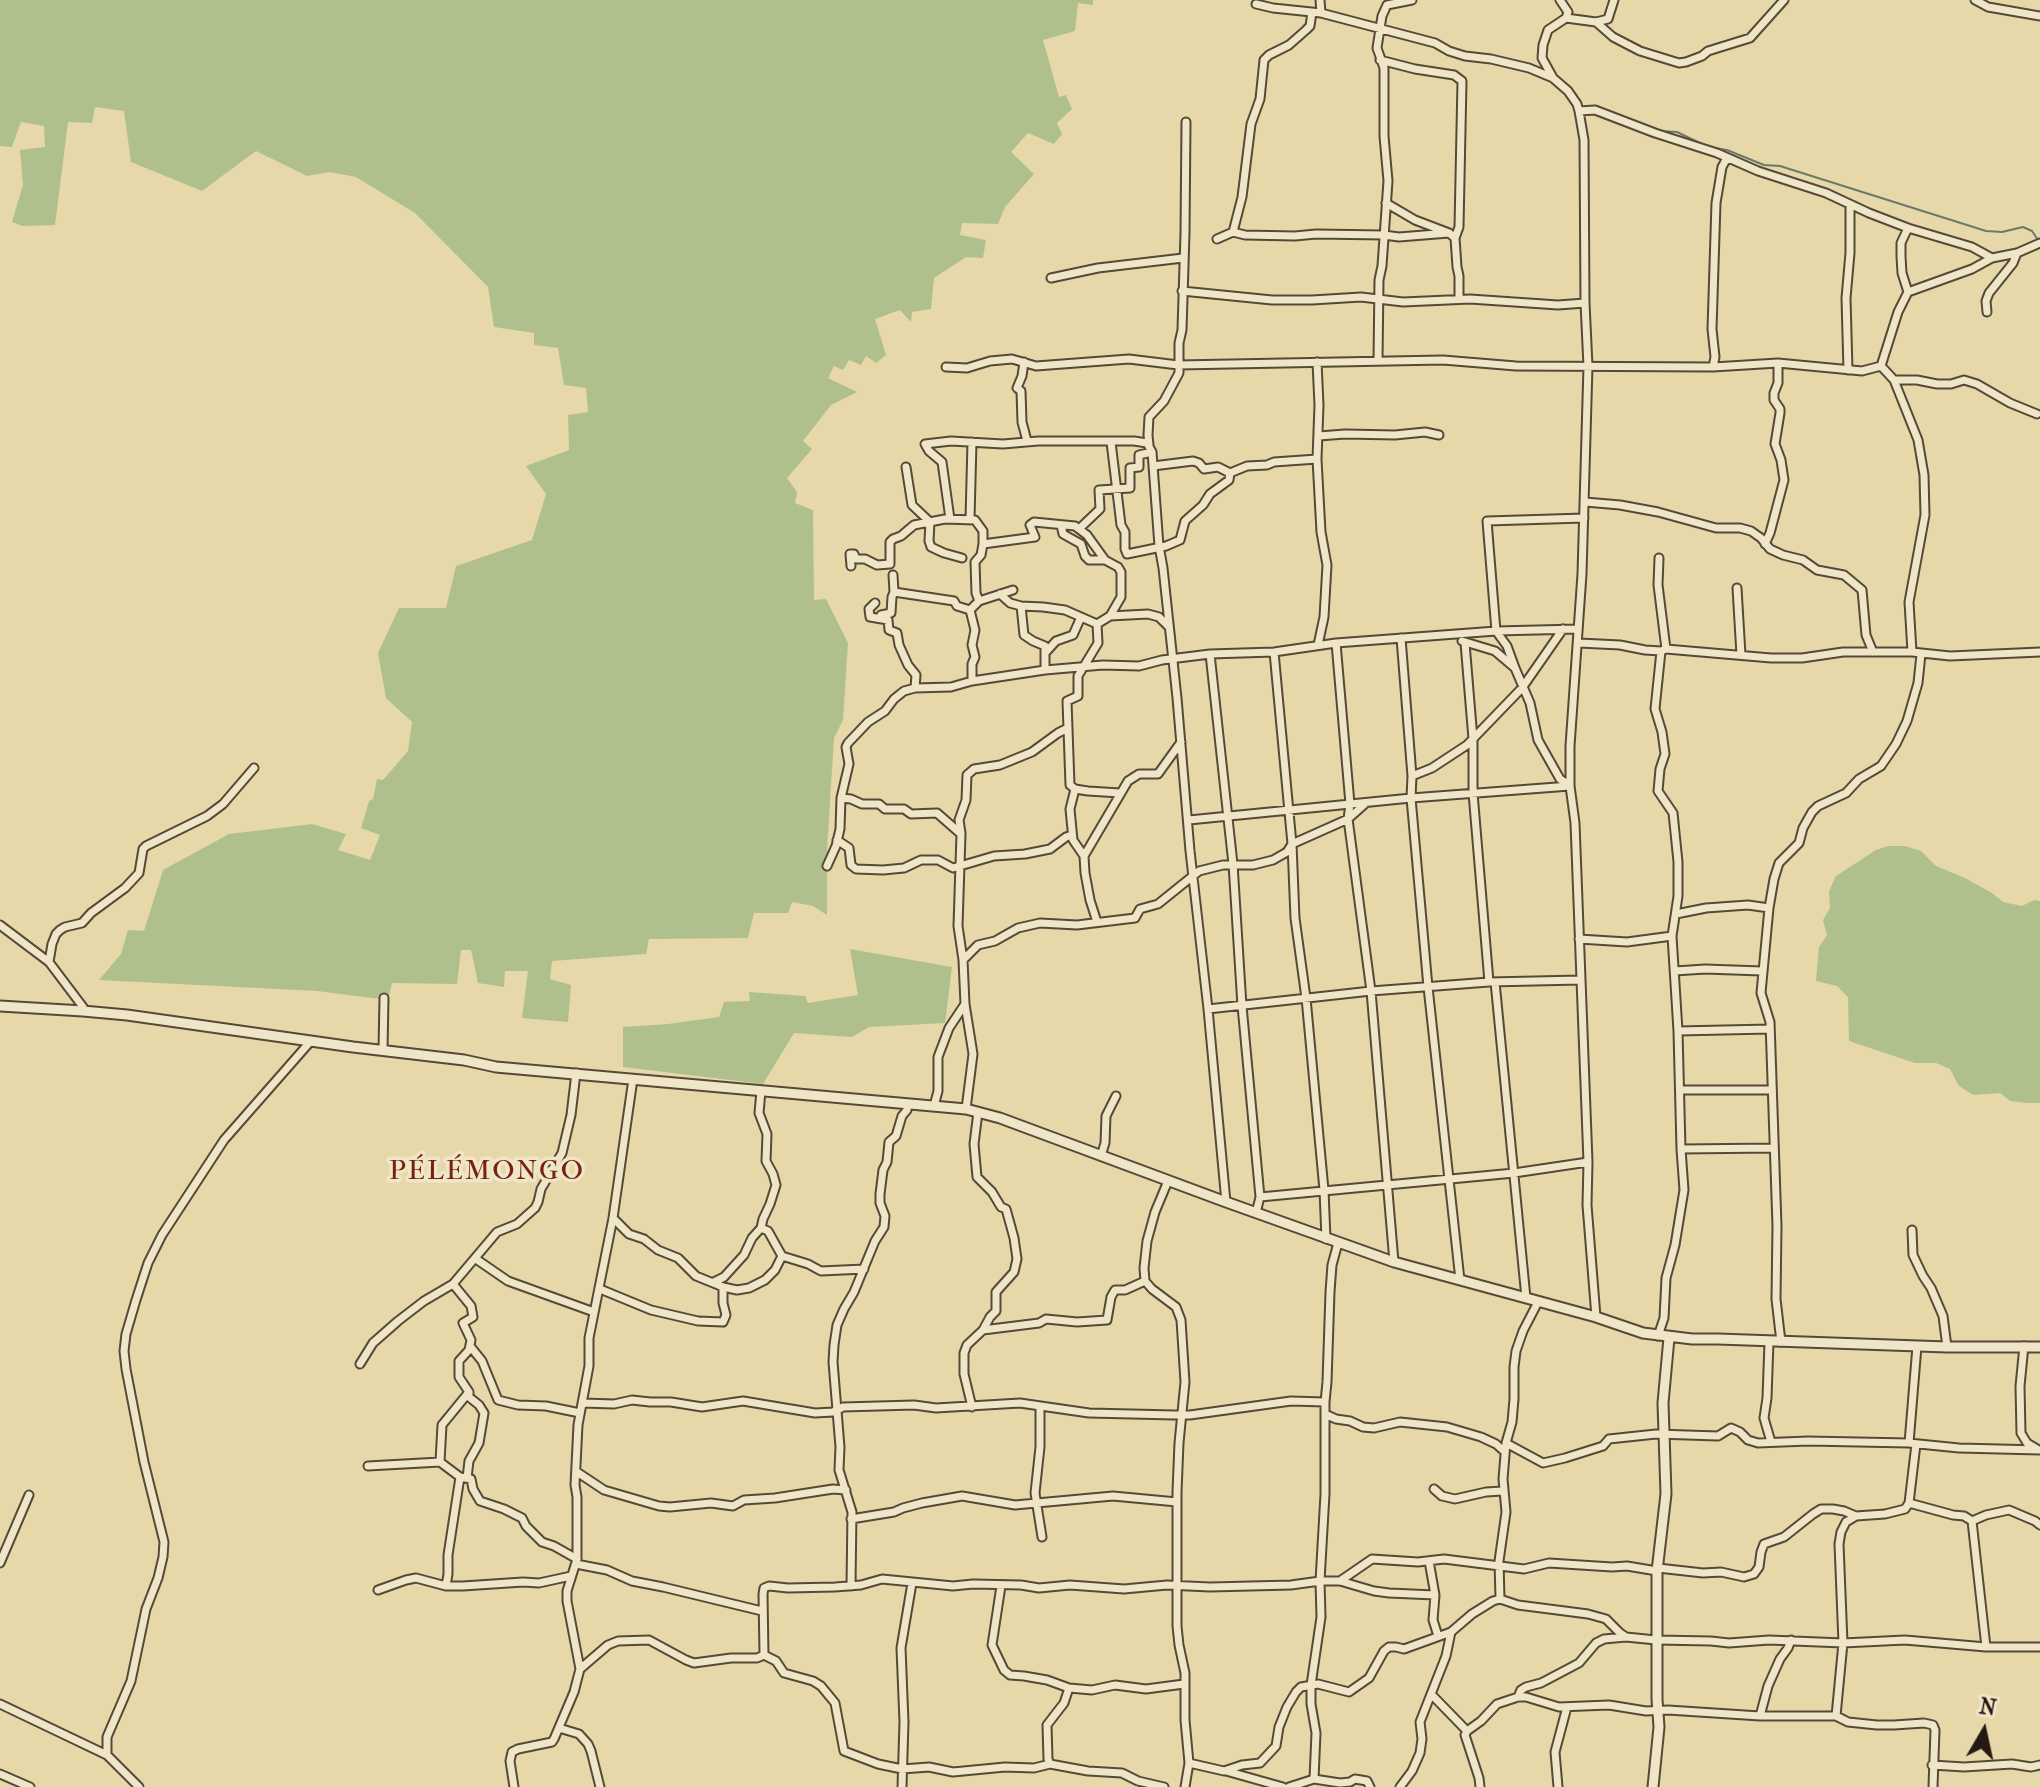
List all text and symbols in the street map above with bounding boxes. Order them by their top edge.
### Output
district label: PÉLÉMONGO [389,1155,585,1189]
north arrow [1944,1691,2024,1771]
text: N [1977,1693,1998,1721]

